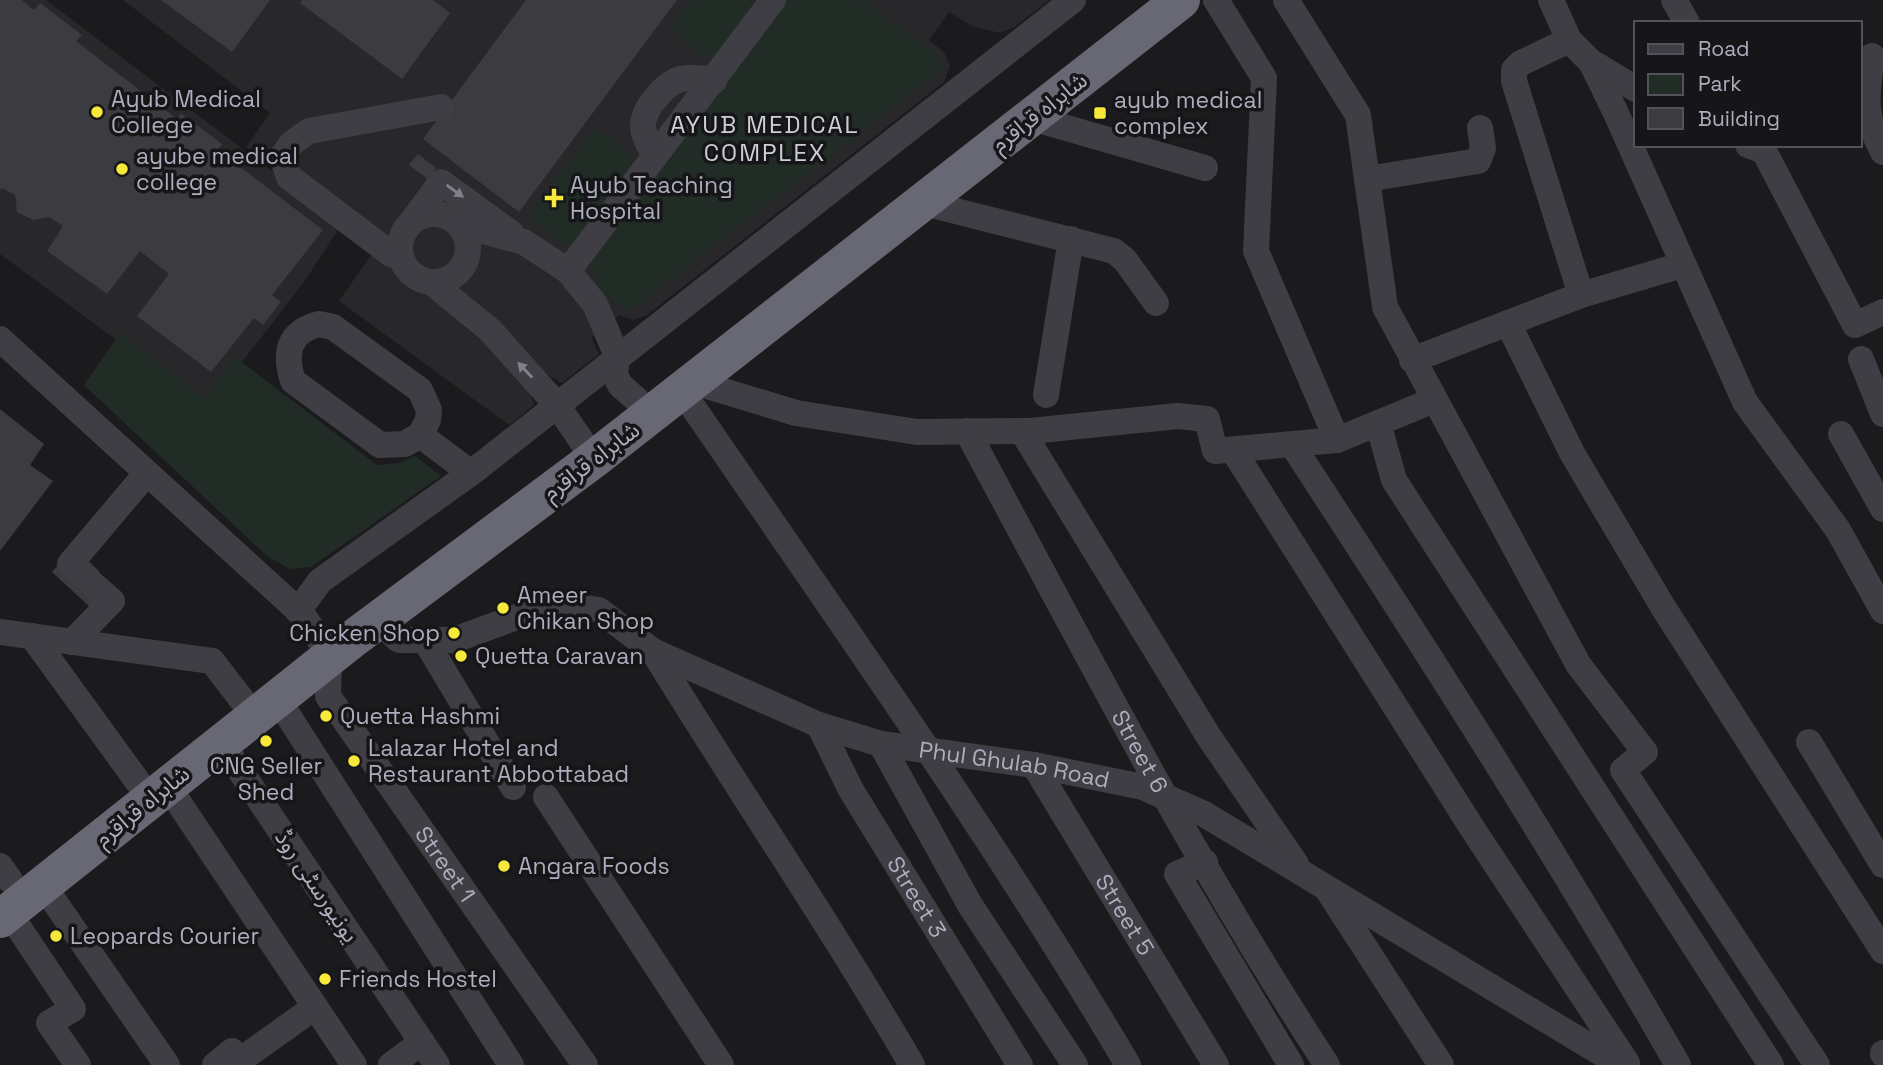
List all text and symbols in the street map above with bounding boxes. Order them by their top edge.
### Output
legend [1634,21,1862,147]
text: Road [1698,35,1750,62]
street label: شاہراہ قراقرم [985,65,1095,161]
text: Park [1698,70,1742,97]
place label: Ayub Medical College [111,84,261,140]
place label: ayub medical complex [1114,85,1262,141]
marker: Ayub Medical College [89,104,105,120]
marker: ayub medical complex [1092,105,1108,121]
text: Building [1698,105,1780,132]
district label: AYUB MEDICAL COMPLEX [670,109,860,168]
place label: ayube medical college [136,141,298,197]
marker: ayube medical college [114,161,130,177]
place label: Ayub Teaching Hospital [570,170,733,226]
one-way arrow [446,184,464,198]
marker: Ayub Teaching Hospital [544,188,564,208]
one-way arrow [517,361,534,378]
street label: شاہراہ قراقرم [536,415,647,510]
place label: Ameer Chikan Shop [517,580,654,636]
marker: Ameer Chikan Shop [495,600,511,616]
place label: Chicken Shop [289,618,440,648]
marker: Chicken Shop [446,625,462,641]
place label: Quetta Caravan [475,641,643,671]
marker: Quetta Caravan [453,648,469,664]
place label: Quetta Hashmi [340,701,500,731]
street label: Street 6 [1105,705,1175,798]
marker: Quetta Hashmi [318,708,334,724]
marker: CNG Seller Shed [258,733,274,749]
place label: Lalazar Hotel and Restaurant Abbottabad [368,733,629,789]
street label: Phul Ghulab Road [917,734,1112,795]
place label: CNG Seller Shed [210,751,322,807]
marker: Lalazar Hotel and Restaurant Abbottabad [346,753,362,769]
street label: شاہراہ قراقرم [88,758,198,856]
street label: Street 1 [408,820,482,908]
street label: یونیورسٹی روڈ [268,824,366,948]
place label: Angara Foods [518,851,670,881]
street label: Street 3 [880,851,953,943]
marker: Angara Foods [496,858,512,874]
street label: Street 5 [1089,868,1161,961]
place label: Leopards Courier [70,921,259,951]
marker: Leopards Courier [48,928,64,944]
place label: Friends Hostel [339,964,497,994]
marker: Friends Hostel [317,971,333,987]

